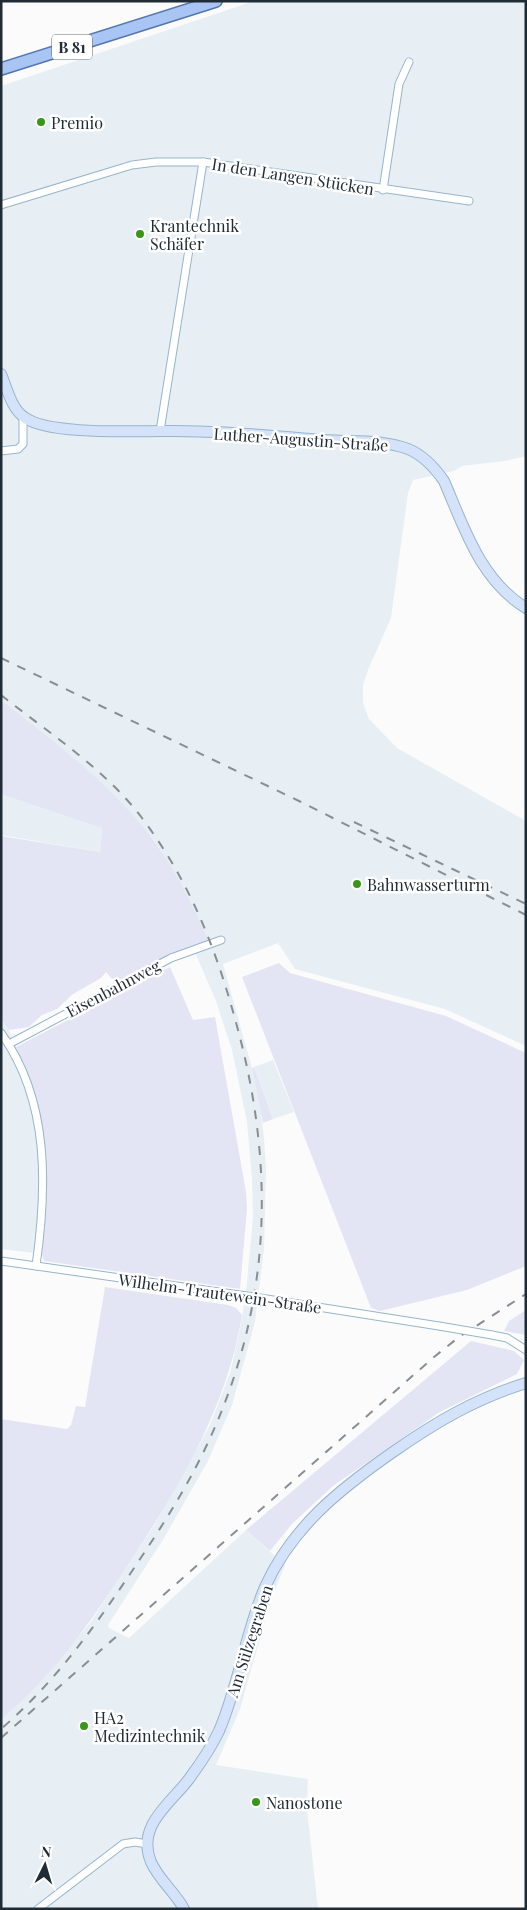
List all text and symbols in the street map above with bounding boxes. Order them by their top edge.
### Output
road number: B 81 [52,34,92,60]
place label: Premio [51,112,103,133]
marker: Premio [35,116,47,128]
street label: In den Langen Stücken [210,153,376,199]
place label: Krantechnik Schäfer [150,215,239,254]
marker: Krantechnik Schäfer [134,228,146,240]
street label: Luther-Augustin-Straße [213,422,389,456]
place label: Bahnwasserturm [367,874,490,895]
marker: Bahnwasserturm [351,878,363,890]
street label: Eisenbahnweg [62,954,164,1022]
street label: Wilhelm-Trautewein-Straße [116,1268,323,1318]
street label: Am Sülzegraben [221,1582,277,1701]
place label: HA2 Medizintechnik [94,1707,206,1746]
marker: HA2 Medizintechnik [78,1720,90,1732]
place label: Nanostone [266,1792,342,1813]
marker: Nanostone [250,1796,262,1808]
north arrow [20,1840,70,1890]
text: N [40,1842,52,1861]

